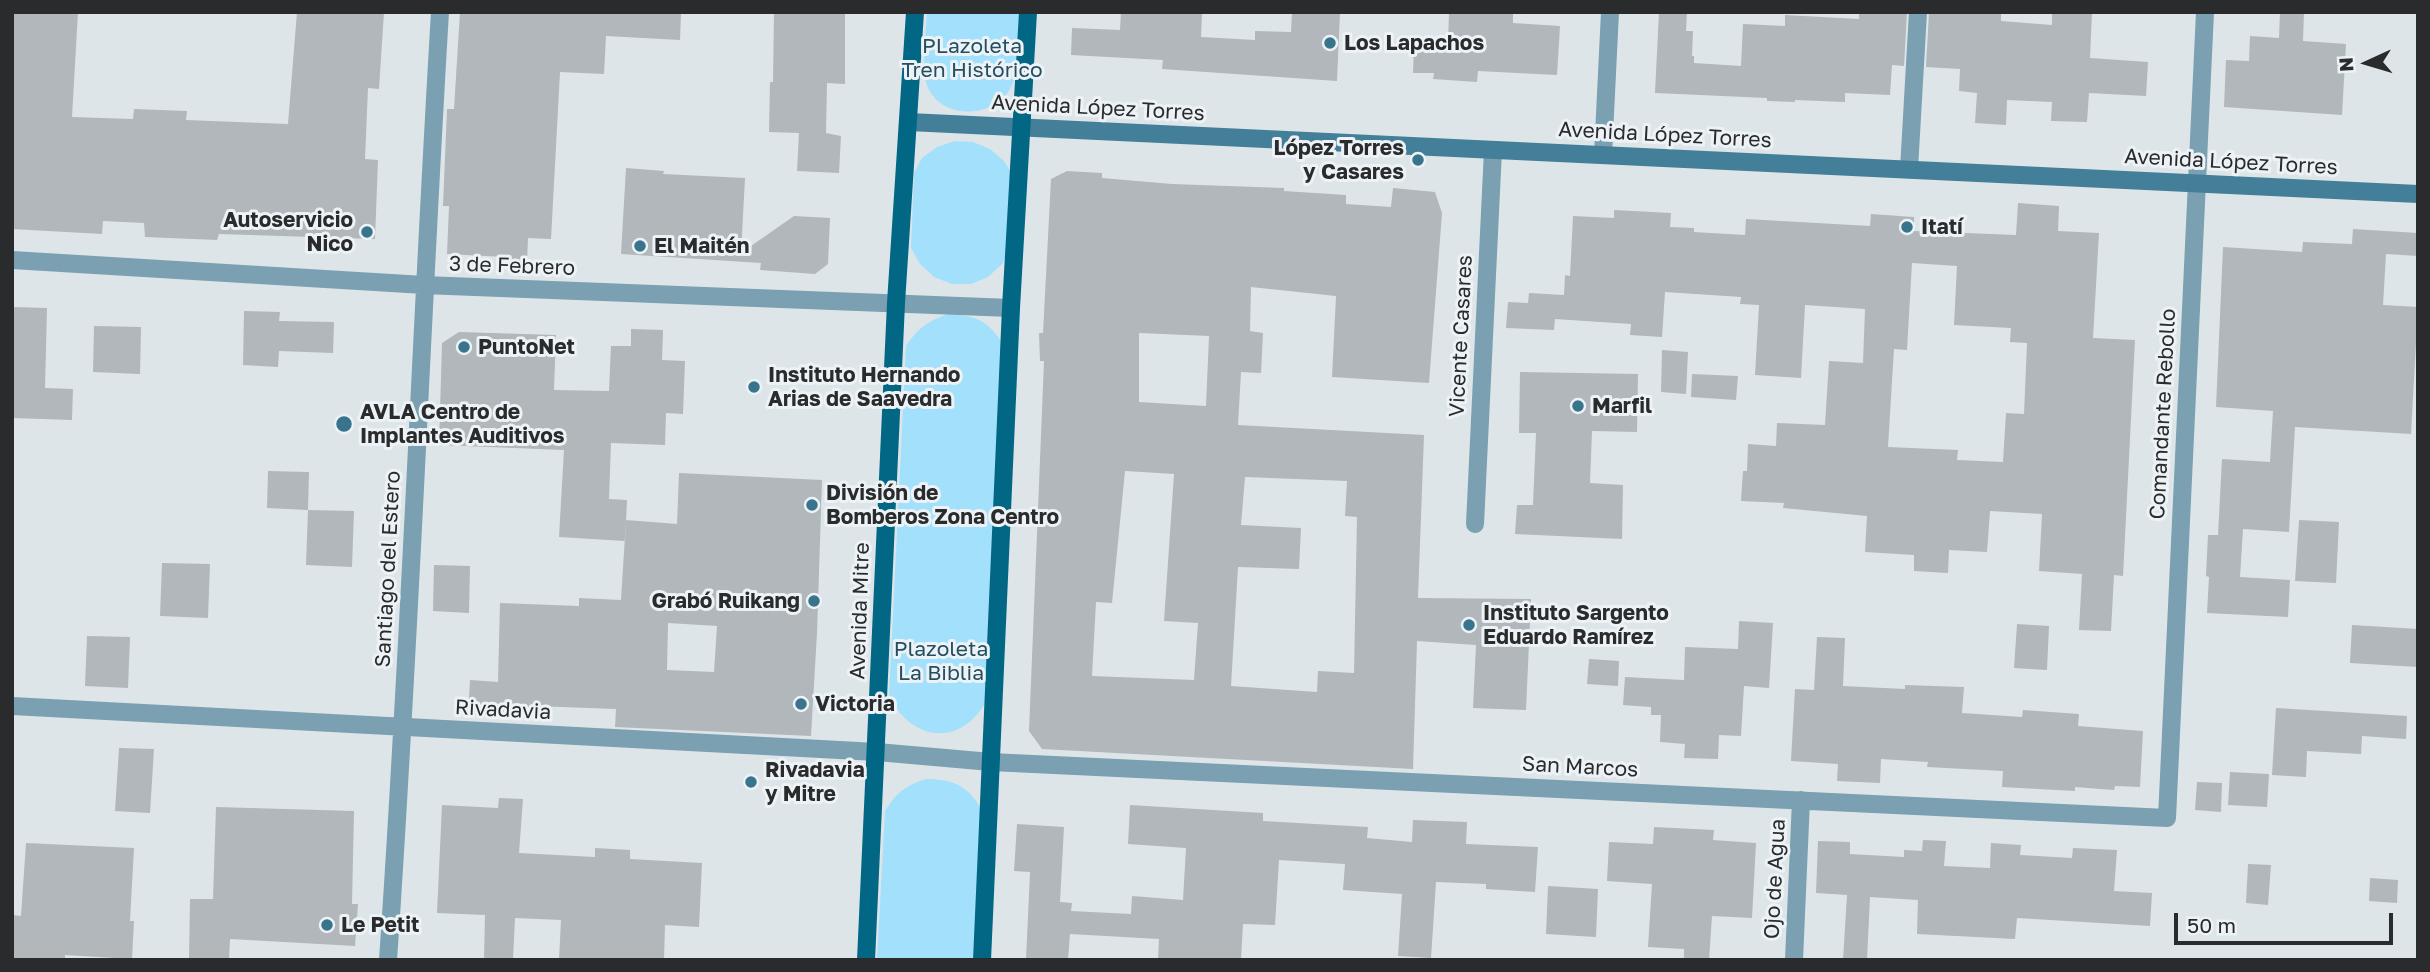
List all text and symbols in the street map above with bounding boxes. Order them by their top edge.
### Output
north arrow [2332,28,2402,98]
place label: Los Lapachos [1344,30,1484,56]
park label: PLazoleta Tren Histórico [901,33,1043,83]
marker: Los Lapachos [1322,35,1338,51]
text: N [2334,56,2358,73]
street label: Avenida López Torres [991,90,1205,126]
street label: Avenida López Torres [1558,117,1772,153]
place label: López Torres y Casares [1273,135,1404,185]
street label: Avenida López Torres [2124,144,2338,180]
marker: López Torres y Casares [1410,152,1426,168]
place label: Autoservicio Nico [223,207,353,257]
place label: Itatí [1921,214,1963,240]
marker: Itatí [1899,219,1915,235]
marker: Autoservicio Nico [359,224,375,240]
place label: El Maitén [654,233,750,259]
marker: El Maitén [632,238,648,254]
street label: 3 de Febrero [449,251,575,281]
street label: Vicente Casares [1444,254,1478,418]
street label: Comandante Rebollo [2145,308,2181,520]
place label: PuntoNet [478,334,575,360]
marker: PuntoNet [456,339,472,355]
place label: Instituto Hernando Arias de Saavedra [768,362,960,412]
marker: Instituto Hernando Arias de Saavedra [746,379,762,395]
place label: Marfil [1592,393,1652,419]
marker: Marfil [1570,398,1586,414]
place label: AVLA Centro de Implantes Auditivos [360,399,565,449]
marker: AVLA Centro de Implantes Auditivos [334,414,354,434]
street label: Santiago del Estero [370,470,406,668]
place label: División de Bomberos Zona Centro [826,480,1059,530]
marker: División de Bomberos Zona Centro [804,497,820,513]
street label: Avenida Mitre [845,542,875,680]
place label: Grabó Ruikang [651,588,800,614]
marker: Grabó Ruikang [806,593,822,609]
place label: Instituto Sargento Eduardo Ramírez [1483,600,1669,650]
marker: Instituto Sargento Eduardo Ramírez [1461,617,1477,633]
park label: Plazoleta La Biblia [894,636,988,686]
place label: Victoria [815,691,895,717]
street label: Rivadavia [454,695,552,725]
marker: Victoria [793,696,809,712]
street label: San Marcos [1521,751,1639,783]
place label: Rivadavia y Mitre [765,757,865,807]
marker: Rivadavia y Mitre [743,774,759,790]
street label: Ojo de Agua [1759,818,1791,940]
scale bar [2178,898,2397,942]
place label: Le Petit [341,912,419,938]
text: 50 m [2187,912,2236,938]
marker: Le Petit [319,917,335,933]

